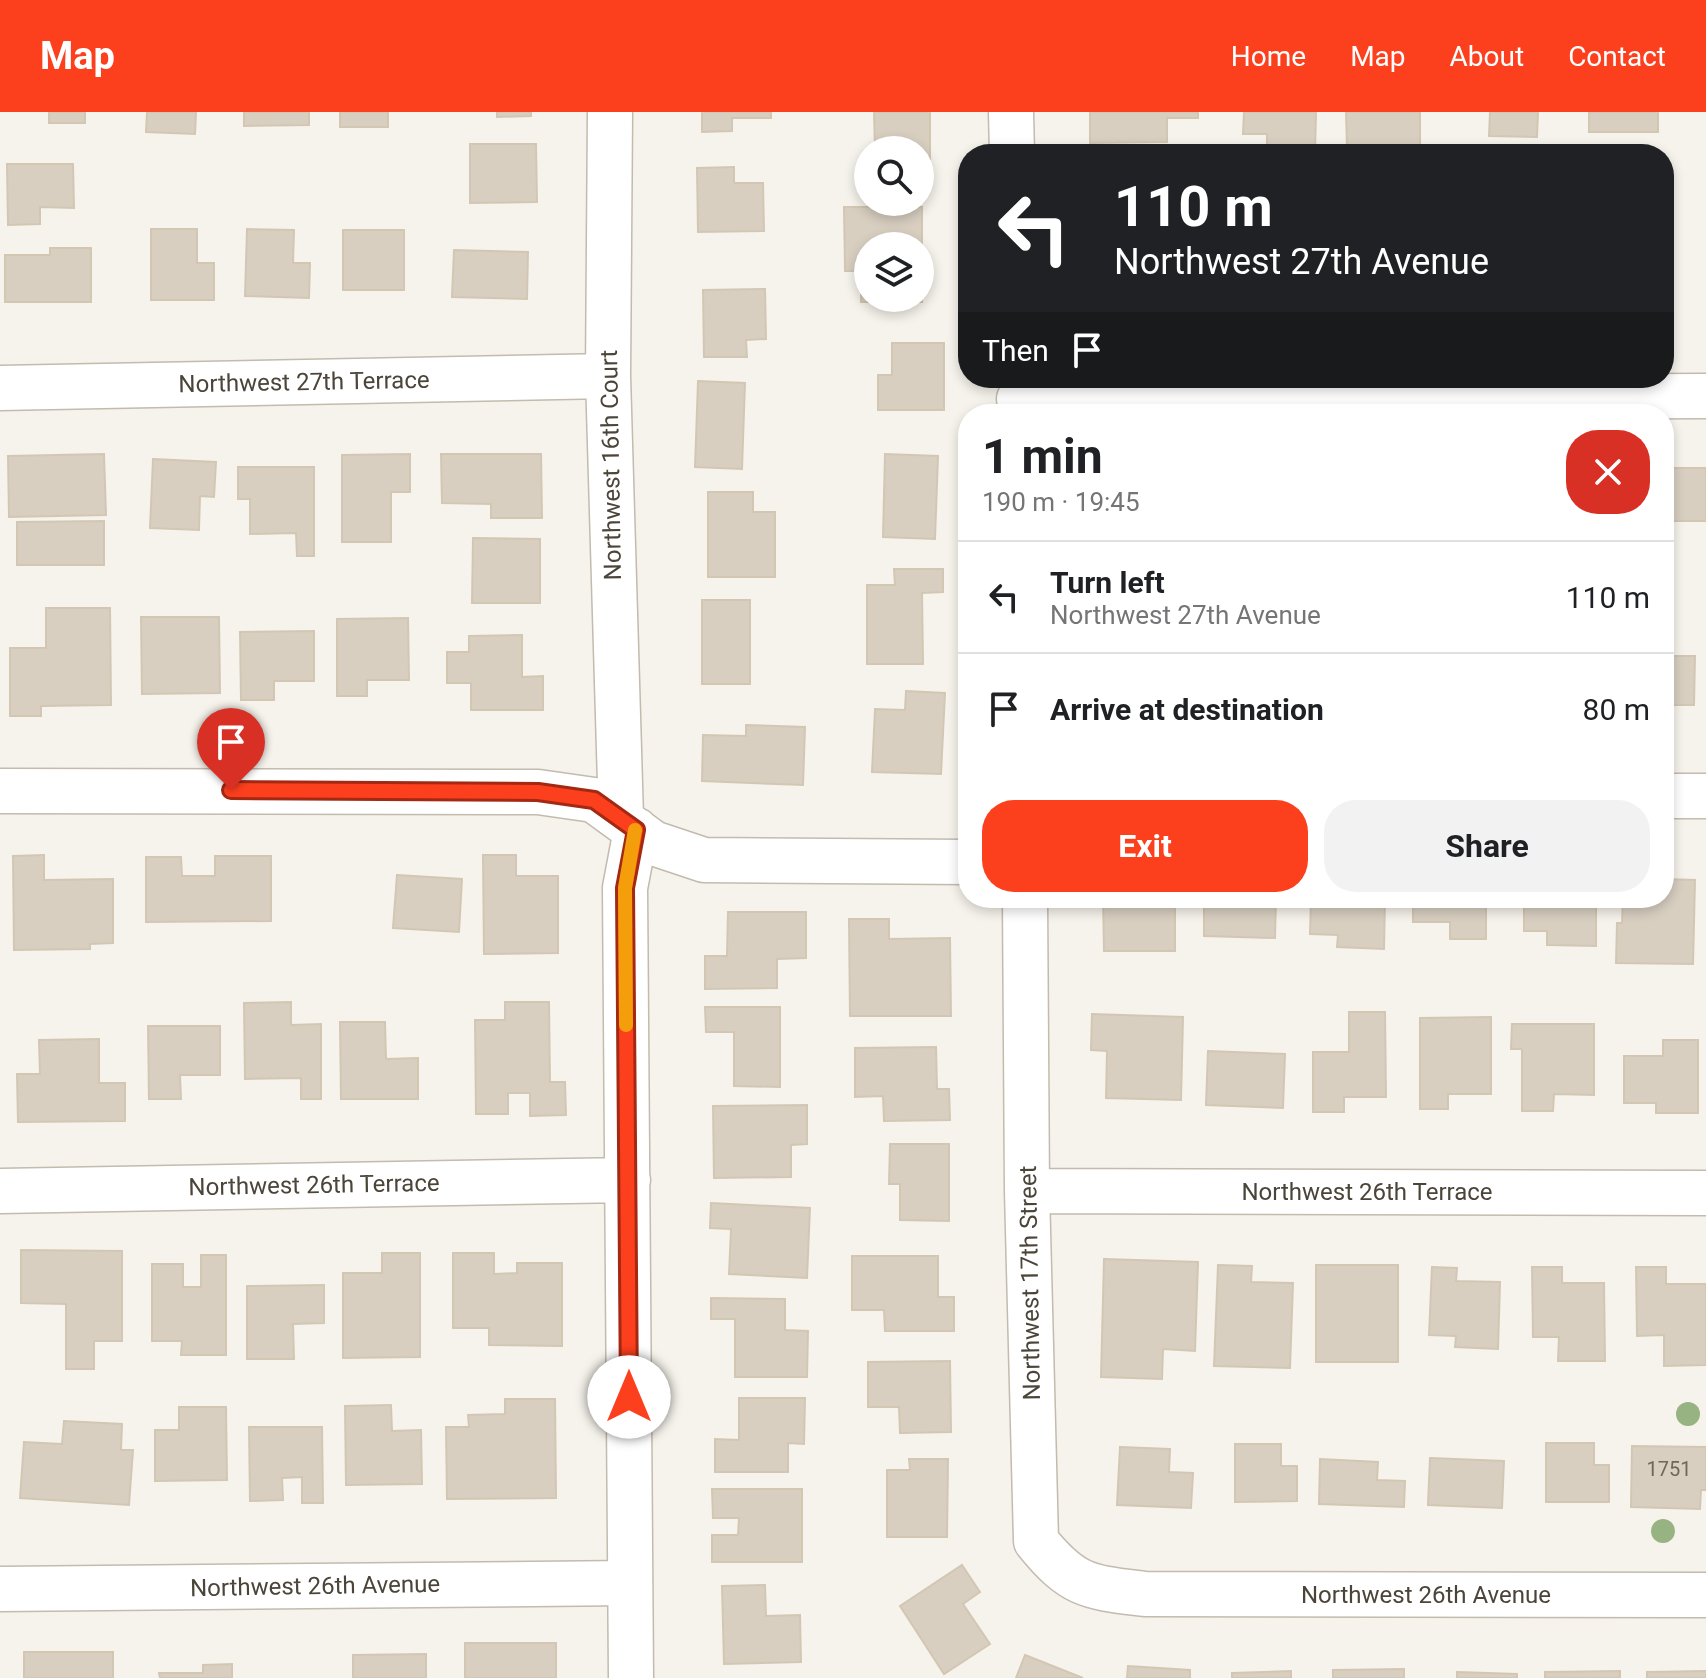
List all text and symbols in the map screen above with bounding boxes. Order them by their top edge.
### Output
text: Map [40,34,115,78]
text: Home [1231,40,1306,73]
text: Map [1350,40,1406,73]
text: About [1450,40,1524,73]
text: Contact [1568,40,1666,73]
map controls [854,136,934,312]
button: search [854,136,934,216]
text: 110 m [1114,174,1273,240]
icon: left [982,176,1086,280]
button: layers [854,232,934,312]
text: Northwest 27th Avenue [1114,241,1489,283]
icon: arrive [1065,328,1109,372]
text: Then [982,333,1049,368]
street label: Northwest 16th Court [595,349,627,581]
street label: Northwest 27th Terrace [178,366,430,398]
text: 1 min [982,428,1103,485]
button: close [1566,430,1650,514]
text: 190 m · 19:45 [982,487,1140,517]
text: Turn left [1050,565,1165,600]
icon: left [982,575,1026,619]
text: 110 m [1566,580,1650,615]
text: Northwest 27th Avenue [1050,600,1321,630]
icon: arrive [982,687,1026,731]
text: Arrive at destination [1050,692,1324,727]
text: 80 m [1583,692,1650,727]
pin [197,708,265,790]
icon: arrive [209,720,253,764]
button: Exit [982,800,1308,892]
button: Share [1324,800,1650,892]
street label: Northwest 17th Street [1014,1165,1046,1401]
street label: Northwest 26th Terrace [188,1169,440,1201]
street label: Northwest 26th Terrace [1241,1178,1493,1206]
position arrow [587,1355,671,1439]
house number: 1751 [1647,1457,1691,1481]
street label: Northwest 26th Avenue [190,1570,440,1602]
street label: Northwest 26th Avenue [1301,1581,1551,1609]

